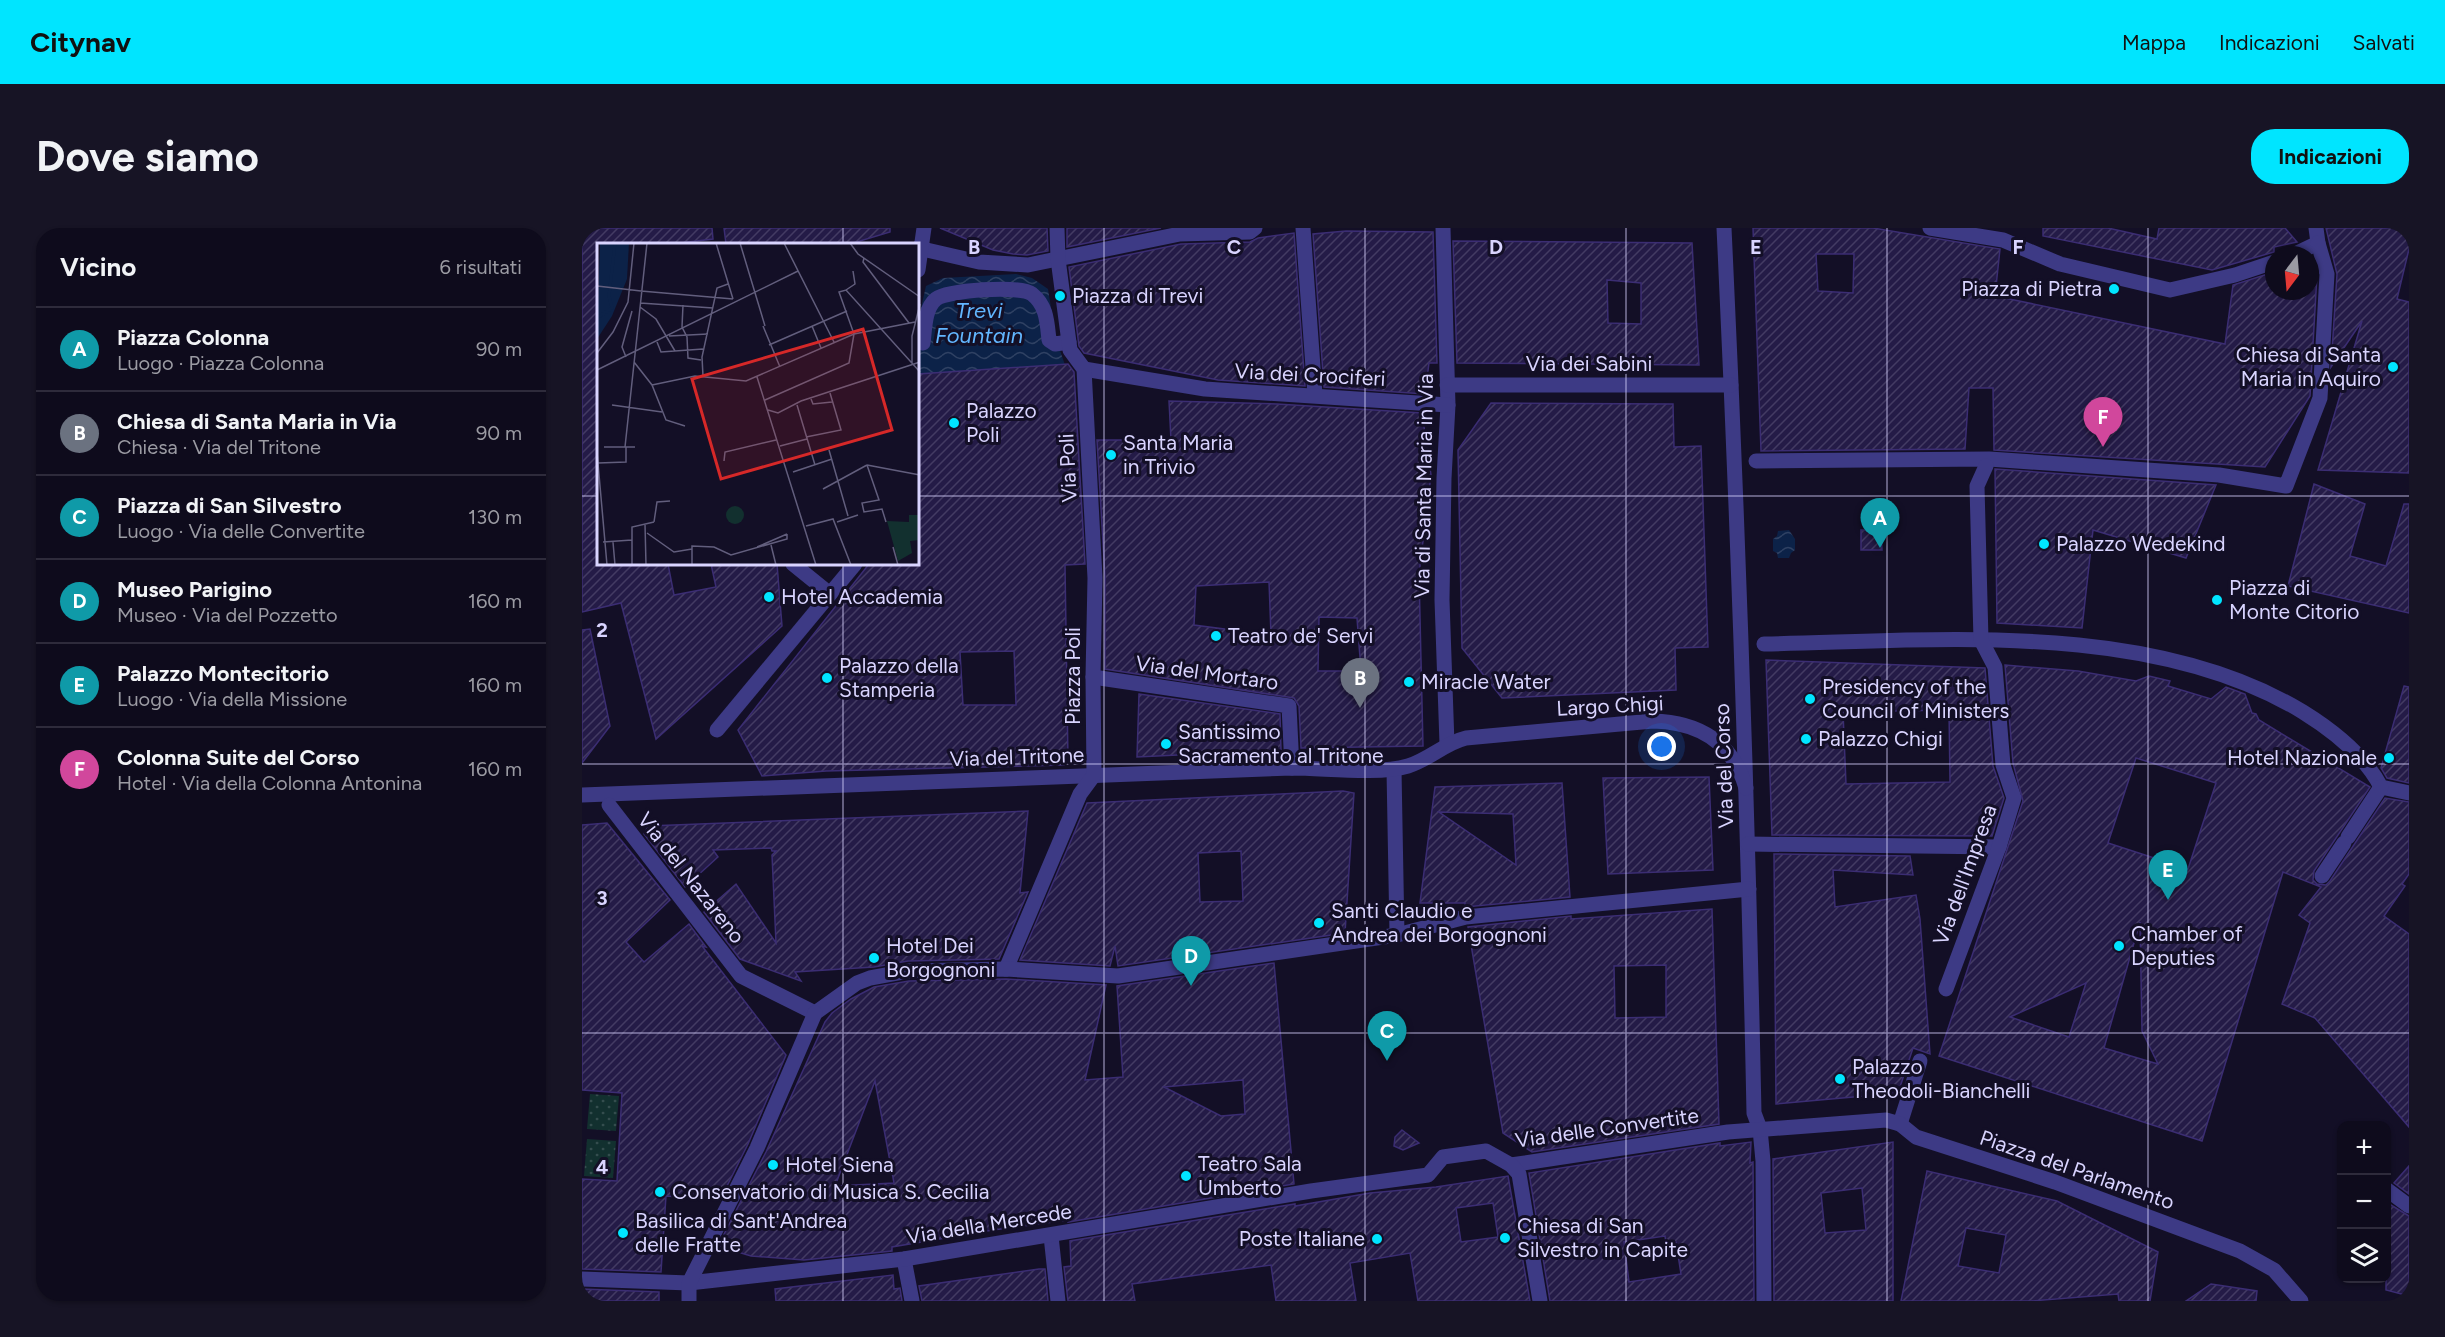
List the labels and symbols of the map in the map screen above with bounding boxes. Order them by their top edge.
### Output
text: B [968,235,980,259]
text: C [1227,235,1241,259]
text: D [1489,235,1503,259]
text: E [1750,235,1762,259]
text: F [2012,235,2024,259]
inset map [597,243,920,566]
north arrow [2265,246,2319,300]
place label: Piazza di Pietra [1961,276,2102,301]
marker: Piazza di Pietra [2107,282,2121,296]
place label: Piazza di Trevi [1072,283,1203,308]
marker: Piazza di Trevi [1053,289,1067,303]
water label: Trevi Fountain [935,297,1023,349]
place label: Chiesa di Santa Maria in Aquiro [2236,342,2381,391]
street label: Via dei Sabini [1526,351,1652,376]
street label: Via dei Crociferi [1234,358,1386,391]
marker: Chiesa di Santa Maria in Aquiro [2386,360,2400,374]
street label: Via di Santa Maria in Via [1409,373,1438,599]
place label: Palazzo Poli [966,398,1037,447]
pin: F [2084,398,2122,447]
marker: Palazzo Poli [947,416,961,430]
place label: Santa Maria in Trivio [1123,430,1233,479]
street label: Via Poli [1053,433,1082,503]
marker: Santa Maria in Trivio [1104,448,1118,462]
pin: A [1860,498,1900,548]
place label: Palazzo Wedekind [2056,531,2226,556]
marker: Palazzo Wedekind [2037,537,2051,551]
place label: Piazza di Monte Citorio [2229,575,2359,624]
place label: Hotel Accademia [781,584,943,609]
marker: Hotel Accademia [762,590,776,604]
marker: Piazza di Monte Citorio [2210,593,2224,607]
text: 2 [596,618,608,642]
place label: Teatro de' Servi [1228,623,1373,648]
street label: Piazza Poli [1060,627,1085,725]
marker: Teatro de' Servi [1209,629,1223,643]
street label: Via del Mortaro [1134,650,1280,695]
place label: Palazzo della Stamperia [839,653,959,702]
pin: B [1340,658,1380,708]
place label: Miracle Water [1421,669,1551,694]
marker: Palazzo della Stamperia [820,671,834,685]
place label: Presidency of the Council of Ministers [1822,674,2009,723]
marker: Miracle Water [1402,675,1416,689]
street label: Largo Chigi [1556,690,1664,721]
marker: Presidency of the Council of Ministers [1803,692,1817,706]
street label: Via del Corso [1709,703,1738,829]
place label: Santissimo Sacramento al Tritone [1178,719,1383,768]
place label: Palazzo Chigi [1818,726,1943,751]
your location [1647,732,1676,761]
marker: Palazzo Chigi [1799,732,1813,746]
marker: Santissimo Sacramento al Tritone [1159,737,1173,751]
street label: Via del Tritone [949,742,1085,771]
place label: Hotel Nazionale [2227,745,2377,770]
marker: Hotel Nazionale [2382,751,2396,765]
street label: Via dell'Impresa [1928,801,2002,948]
street label: Via del Nazareno [632,807,750,948]
pin: E [2148,850,2188,900]
text: 3 [596,886,608,910]
place label: Santi Claudio e Andrea dei Borgognoni [1331,898,1547,947]
marker: Santi Claudio e Andrea dei Borgognoni [1312,916,1326,930]
place label: Chamber of Deputies [2131,921,2243,970]
place label: Hotel Dei Borgognoni [886,933,995,982]
pin: D [1172,936,1210,986]
marker: Chamber of Deputies [2112,939,2126,953]
marker: Hotel Dei Borgognoni [867,951,881,965]
pin: C [1368,1012,1406,1061]
place label: Palazzo Theodoli-Bianchelli [1852,1054,2030,1103]
marker: Palazzo Theodoli-Bianchelli [1833,1072,1847,1086]
street label: Via delle Convertite [1513,1102,1700,1153]
street label: Piazza del Parlamento [1977,1124,2178,1215]
place label: Teatro Sala Umberto [1198,1151,1302,1200]
place label: Hotel Siena [785,1152,894,1177]
text: 4 [596,1155,609,1179]
marker: Hotel Siena [766,1158,780,1172]
marker: Teatro Sala Umberto [1179,1169,1193,1183]
place label: Conservatorio di Musica S. Cecilia [672,1179,989,1204]
marker: Conservatorio di Musica S. Cecilia [653,1185,667,1199]
street label: Via della Mercede [904,1198,1073,1249]
place label: Basilica di Sant'Andrea delle Fratte [635,1208,847,1257]
place label: Chiesa di San Silvestro in Capite [1517,1213,1688,1262]
marker: Basilica di Sant'Andrea delle Fratte [616,1226,630,1240]
place label: Poste Italiane [1239,1226,1365,1251]
marker: Chiesa di San Silvestro in Capite [1498,1231,1512,1245]
marker: Poste Italiane [1370,1232,1384,1246]

